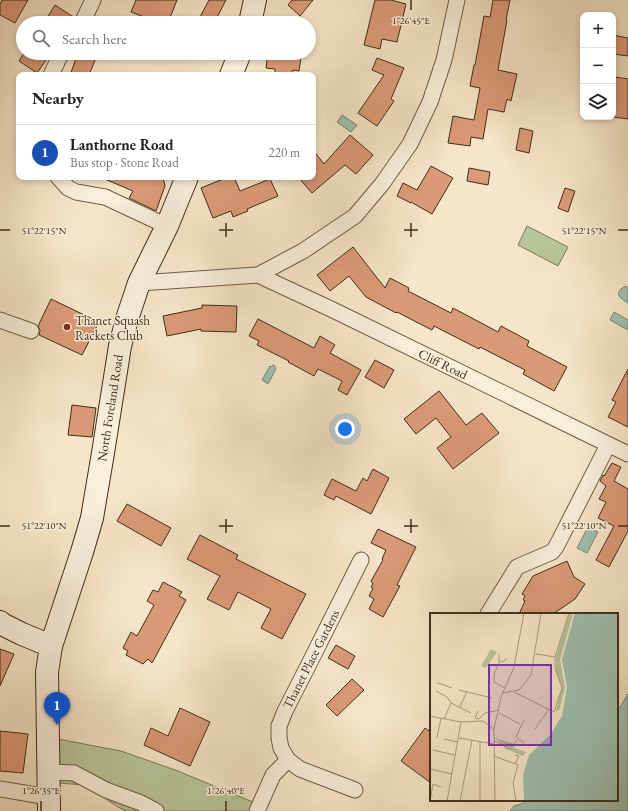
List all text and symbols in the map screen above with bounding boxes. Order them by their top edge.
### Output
map controls [580,12,616,120]
button: + [580,12,616,48]
text: 1°26'45"E [392,14,430,27]
search box [16,16,316,60]
icon: search [30,27,52,49]
text: Search here [62,29,127,48]
button: − [580,48,616,84]
button: layers [580,84,616,120]
text: Nearby [32,87,84,109]
text: Lanthorne Road [70,135,173,154]
text: 1 [42,144,48,161]
text: 220 m [269,144,300,161]
text: Bus stop · Stone Road [70,154,179,171]
text: 51°22'15"N [22,224,67,237]
text: 51°22'15"N [562,224,607,237]
place label: Thanet Squash Rackets Club [75,312,150,344]
marker: Thanet Squash Rackets Club [62,322,72,332]
street label: Cliff Road [416,345,471,383]
street label: North Foreland Road [93,353,127,463]
your location [335,419,355,439]
text: 51°22'10"N [22,519,67,532]
text: 51°22'10"N [562,519,607,532]
street label: Thanet Place Gardens [279,607,343,711]
inset map [430,613,618,801]
pin: 1 [44,692,70,725]
text: 1°26'35"E [22,784,60,797]
text: 1°26'40"E [207,784,245,797]

